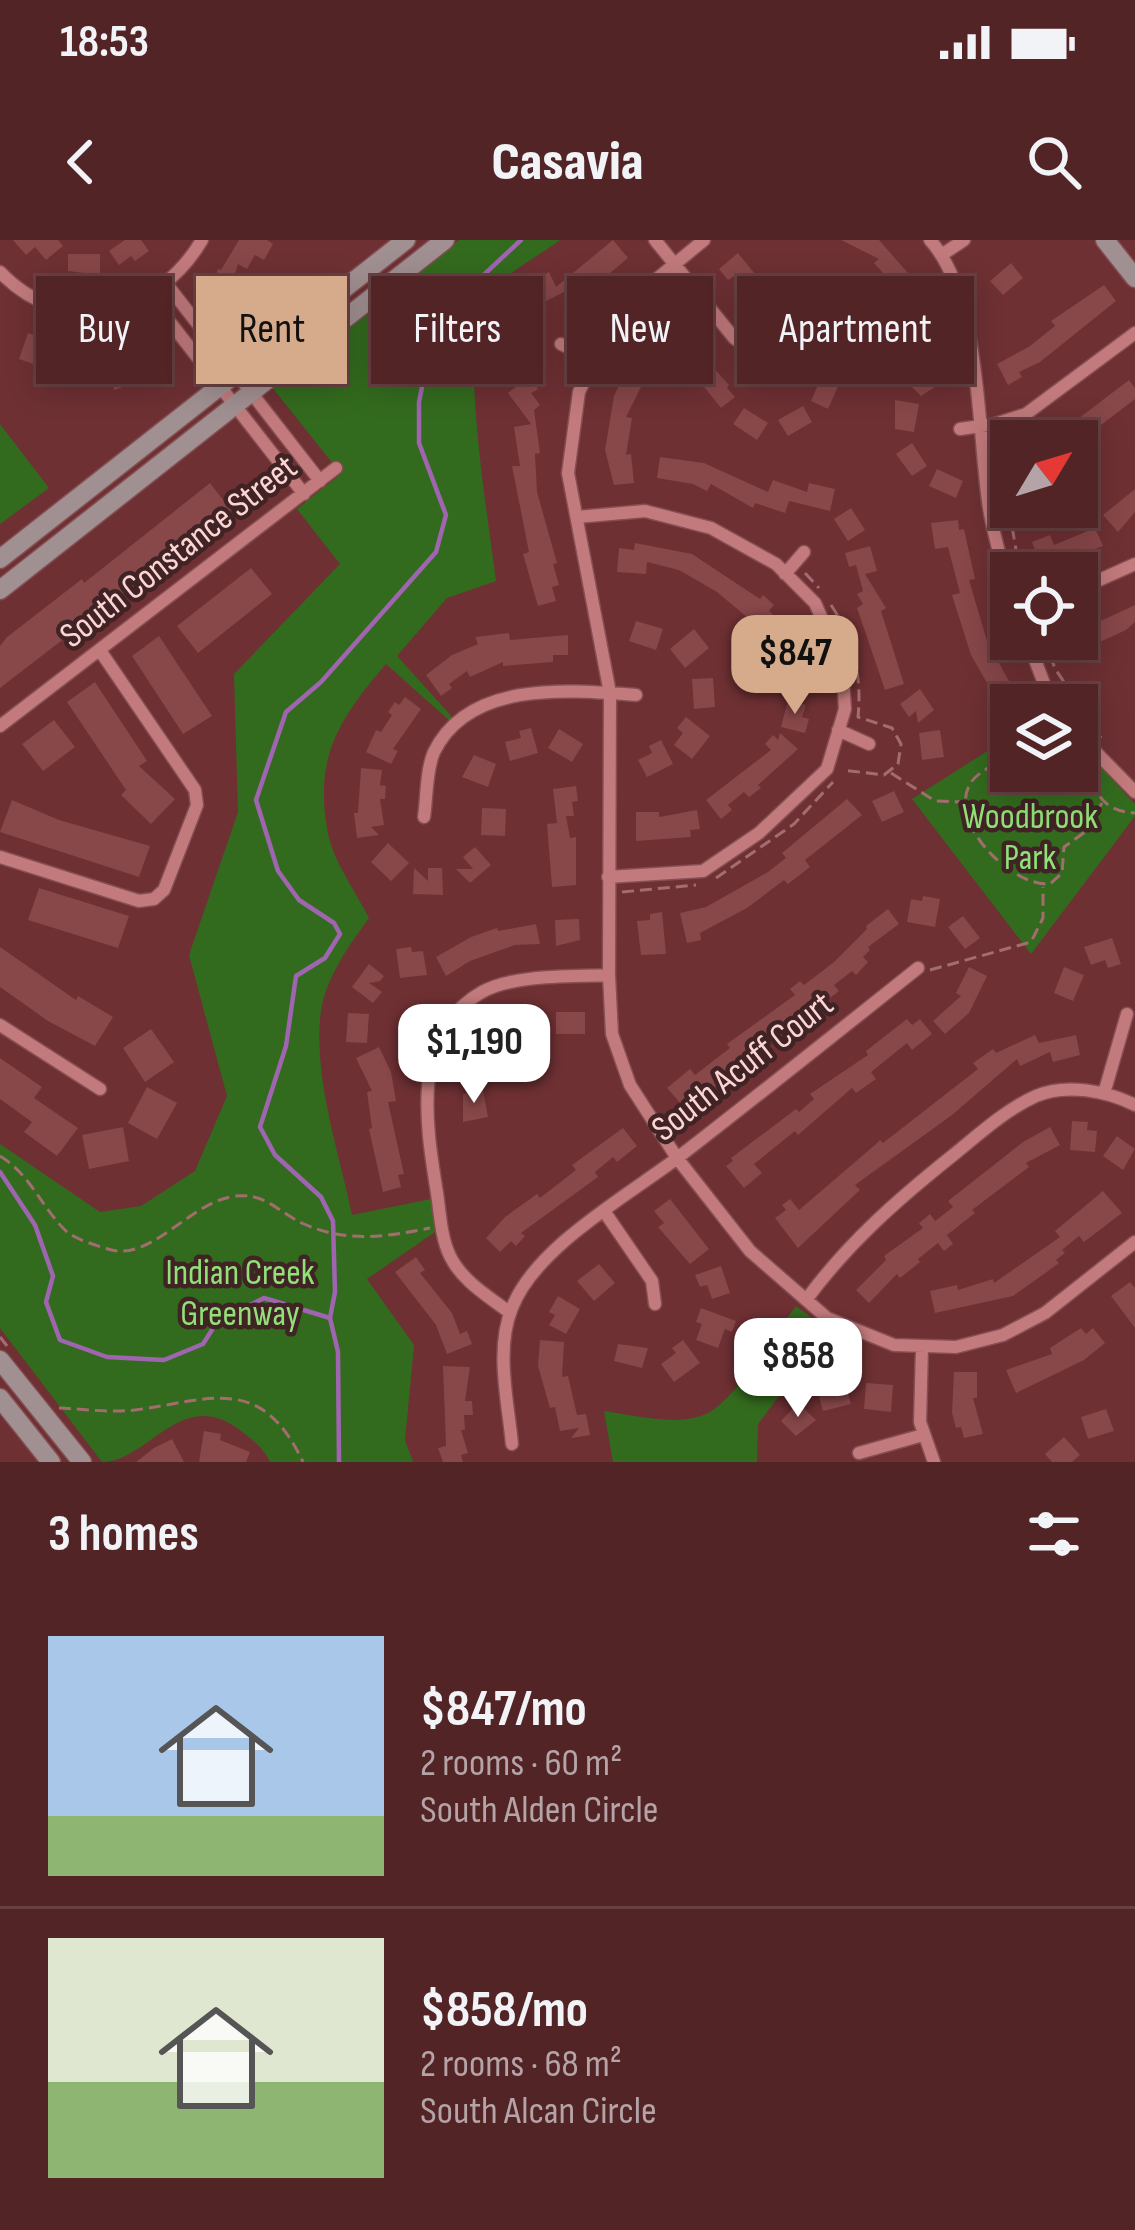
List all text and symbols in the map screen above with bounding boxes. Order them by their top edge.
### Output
text: 18:53 [60,15,149,70]
icon: back [48,129,114,195]
icon: search [1021,129,1087,195]
text: Casavia [492,130,643,195]
chip: Buy [36,276,172,384]
chip: Rent [196,276,347,384]
chip: Filters [371,276,543,384]
chip: New [567,276,713,384]
chip: Apartment [737,276,974,384]
north arrow [990,420,1098,528]
map controls [990,420,1098,792]
street label: South Constance Street [52,446,306,658]
button: locate [990,552,1098,660]
pin: $847 [724,615,866,717]
text: $847 [758,630,832,677]
button: layers [990,684,1098,792]
park label: Woodbrook Park [962,796,1098,880]
street label: South Acuff Court [644,983,842,1151]
pin: $1,190 [376,1004,572,1106]
text: $1,190 [425,1019,523,1066]
park label: Indian Creek Greenway [165,1252,315,1336]
pin: $858 [727,1318,869,1420]
text: $858 [761,1333,835,1380]
icon: filters [1021,1501,1087,1567]
text: 3 homes [48,1504,199,1565]
text: $847/mo [420,1679,587,1740]
icon: home [144,1684,288,1828]
text: 2 rooms · 60 m² [420,1740,622,1787]
text: South Alden Circle [420,1787,659,1834]
text: $858/mo [420,1980,588,2041]
icon: home [144,1986,288,2130]
text: 2 rooms · 68 m² [420,2041,622,2088]
text: South Alcan Circle [420,2088,657,2135]

